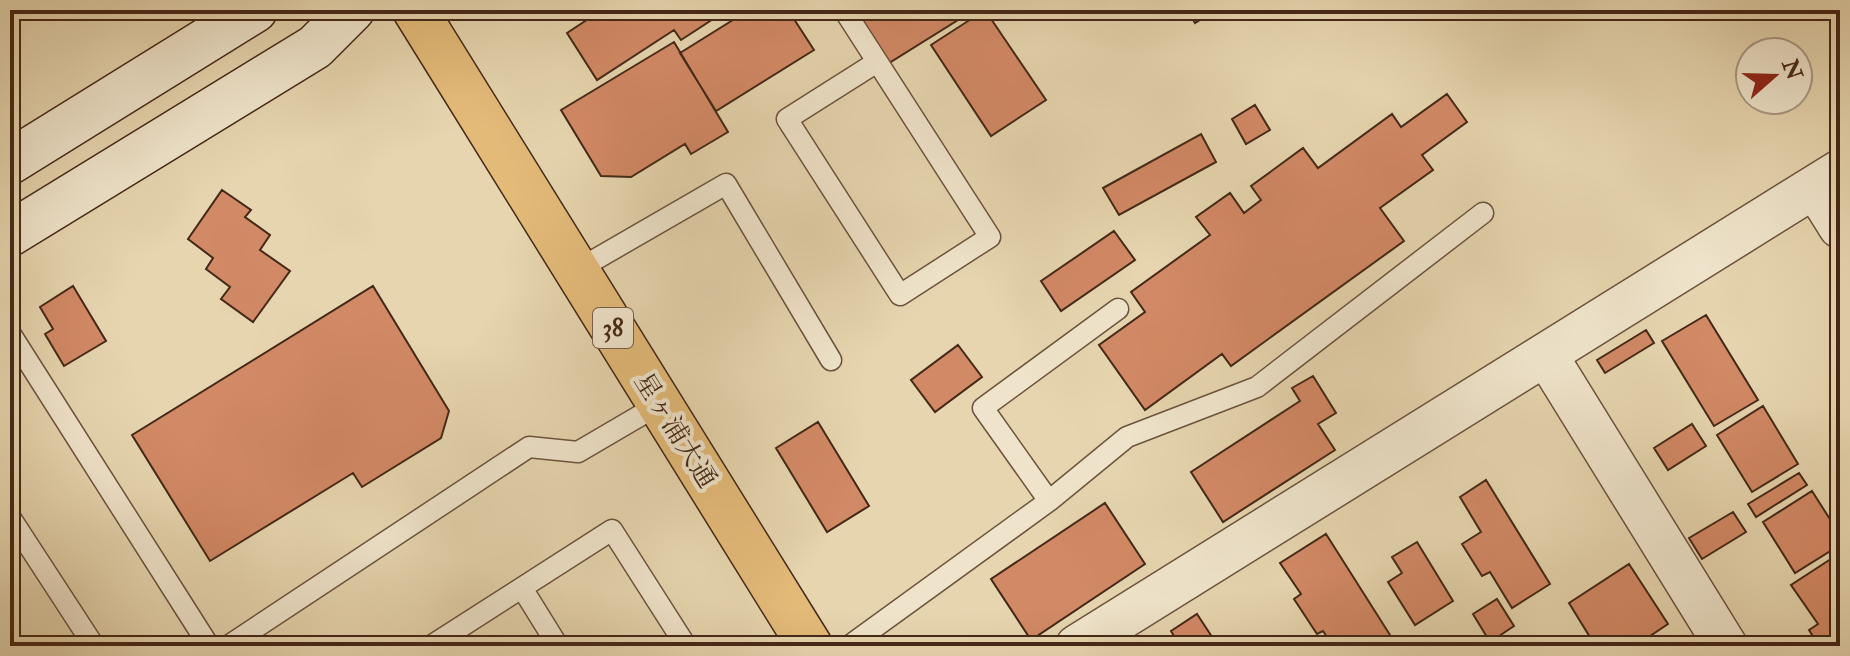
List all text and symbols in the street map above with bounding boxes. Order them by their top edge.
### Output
north arrow [1734,36,1814,116]
text: N [1775,55,1808,84]
road number: 38 [593,308,633,348]
street label: 星ヶ浦大通 [627,367,723,494]

